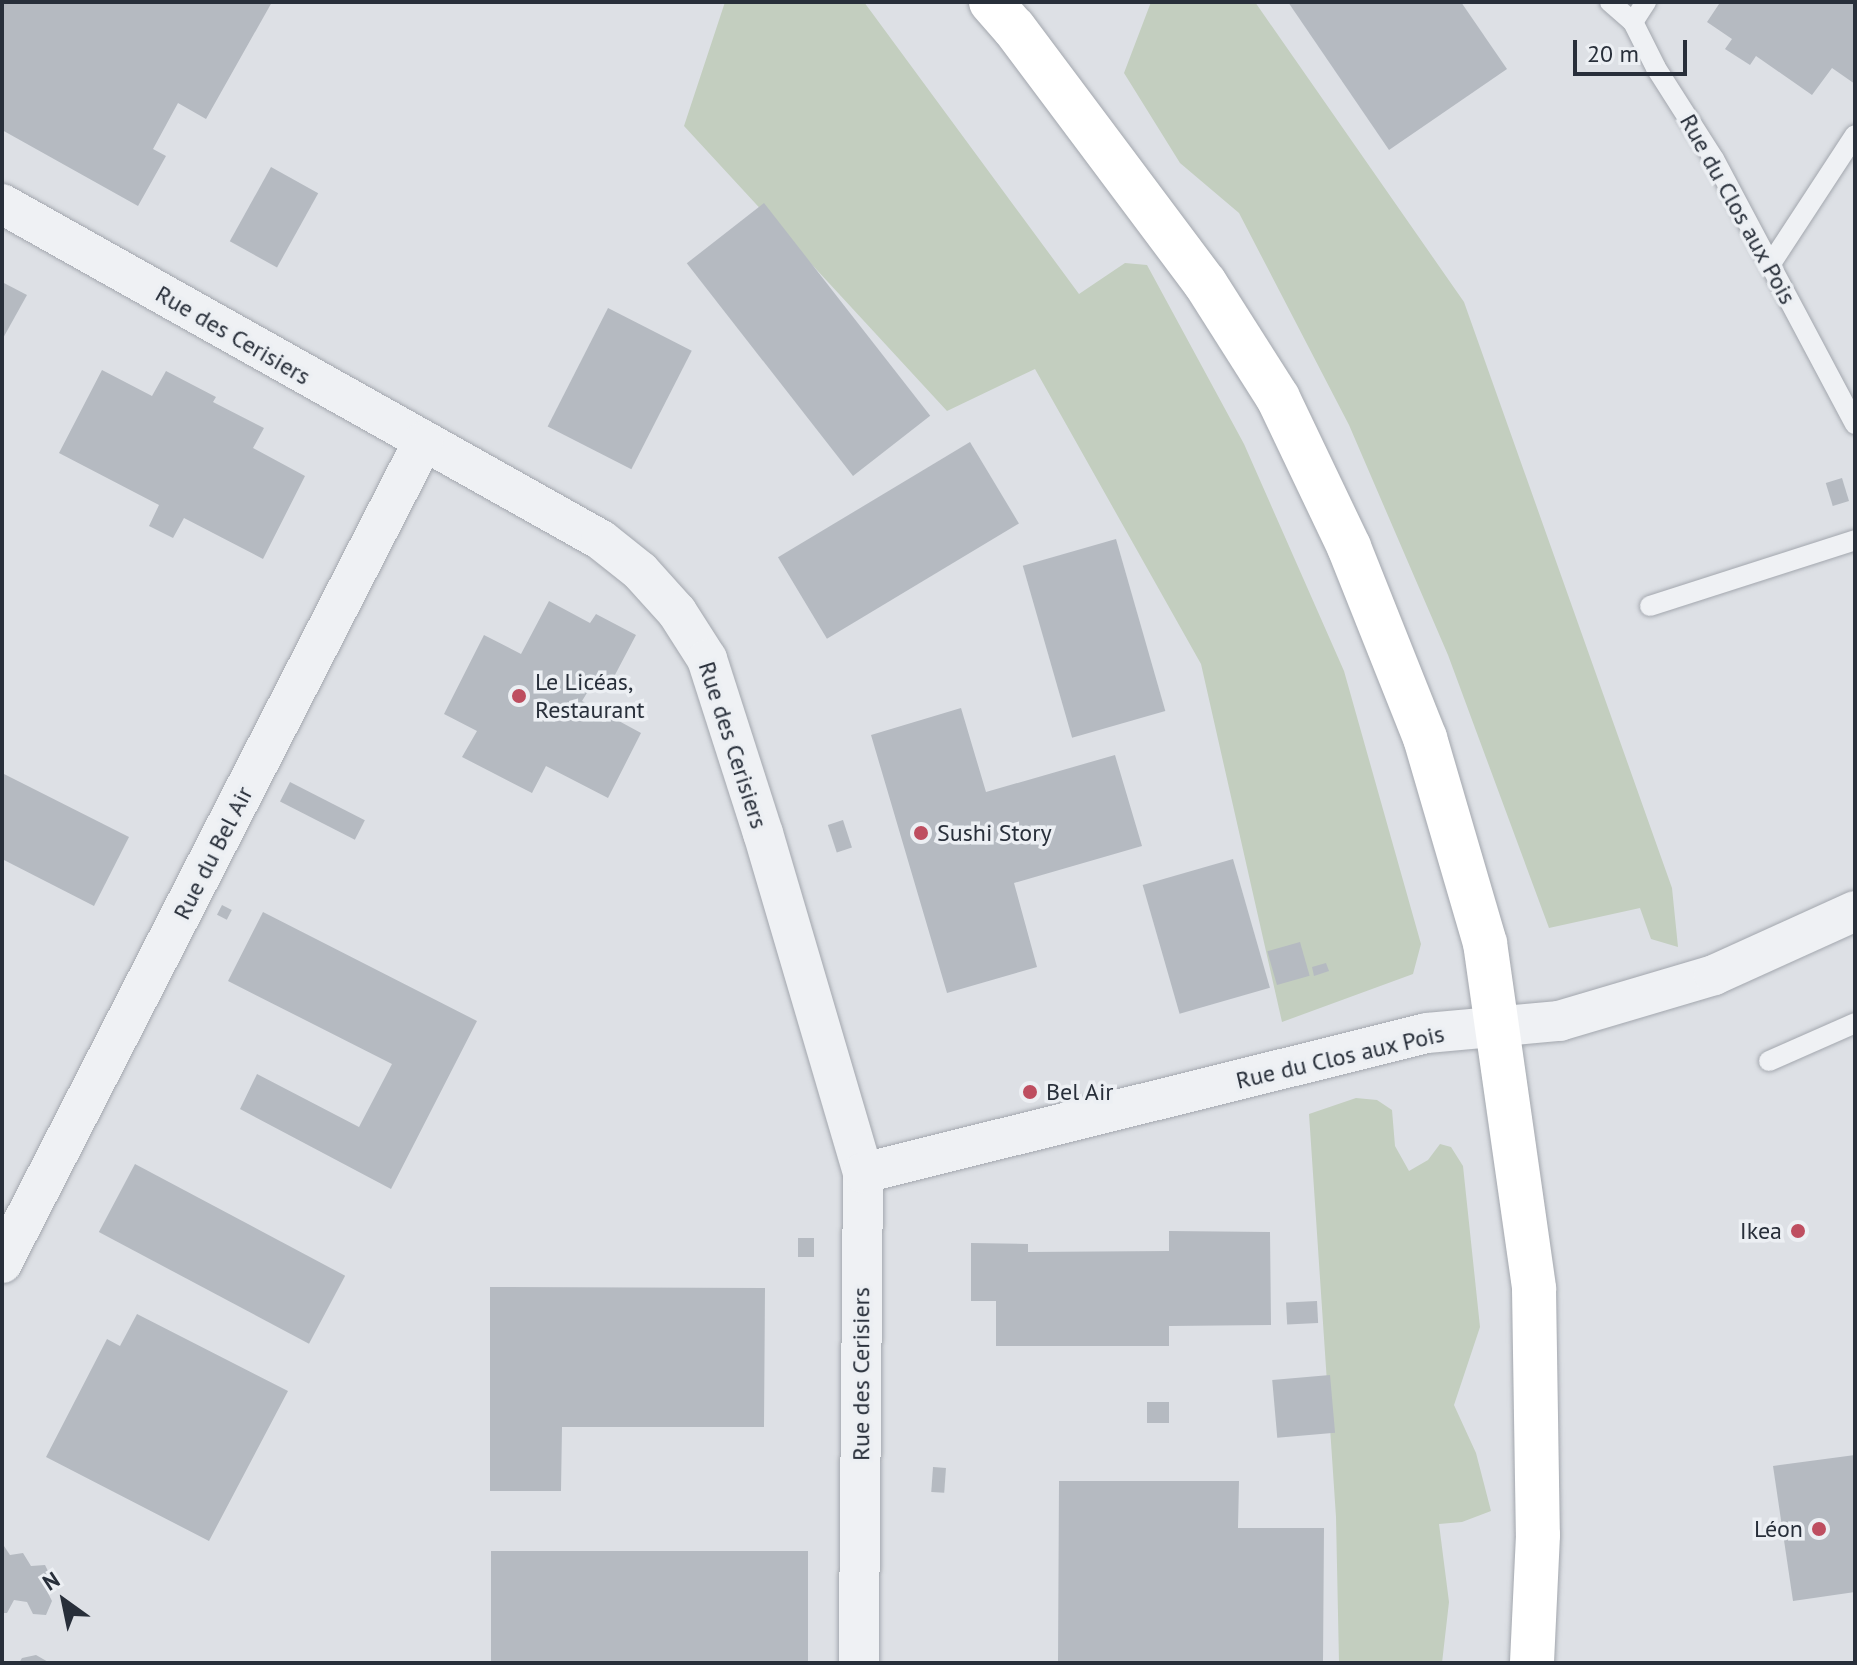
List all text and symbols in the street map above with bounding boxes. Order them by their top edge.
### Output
scale bar [1577,24,1691,74]
text: 20 m [1587,38,1639,69]
street label: Rue du Clos aux Pois [1674,109,1802,309]
street label: Rue des Cerisiers [151,279,315,391]
street label: Rue des Cerisiers [692,658,774,832]
place label: Le Licéas, Restaurant [535,668,645,724]
marker: Le Licéas, Restaurant [510,687,528,705]
street label: Rue du Bel Air [167,781,259,925]
place label: Sushi Story [937,819,1052,847]
marker: Sushi Story [912,824,930,842]
street label: Rue du Clos aux Pois [1233,1019,1447,1095]
place label: Bel Air [1046,1078,1114,1106]
marker: Bel Air [1021,1083,1039,1101]
place label: Ikea [1740,1217,1782,1245]
marker: Ikea [1789,1222,1807,1240]
street label: Rue des Cerisiers [847,1287,875,1461]
place label: Léon [1754,1515,1803,1543]
marker: Léon [1810,1520,1828,1538]
north arrow [24,1561,104,1641]
text: N [37,1565,65,1597]

